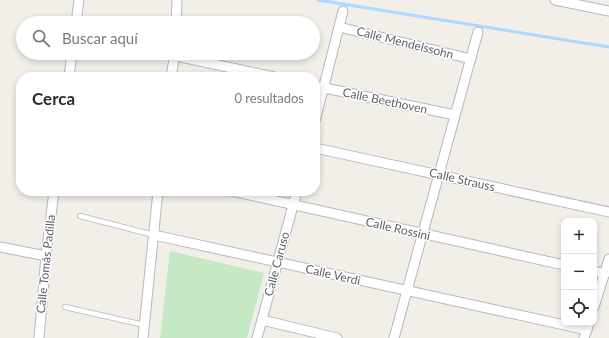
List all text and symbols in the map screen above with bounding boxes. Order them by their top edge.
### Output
search box [16,16,320,60]
street label: Calle Mendelssohn [355,23,455,62]
icon: search [30,27,52,49]
text: Buscar aquí [62,29,138,47]
street label: Calle Beethoven [341,84,429,117]
text: Cerca [32,88,75,109]
text: 0 resultados [234,90,304,106]
street label: Calle Strauss [428,165,496,194]
street label: Calle Tomás Padilla [33,214,58,314]
street label: Calle Rossini [364,214,432,243]
map controls [561,218,597,326]
button: + [561,218,597,254]
street label: Calle Caruso [261,230,292,298]
button: − [561,254,597,290]
street label: Calle Verdi [304,261,362,288]
button: locate [561,290,597,326]

